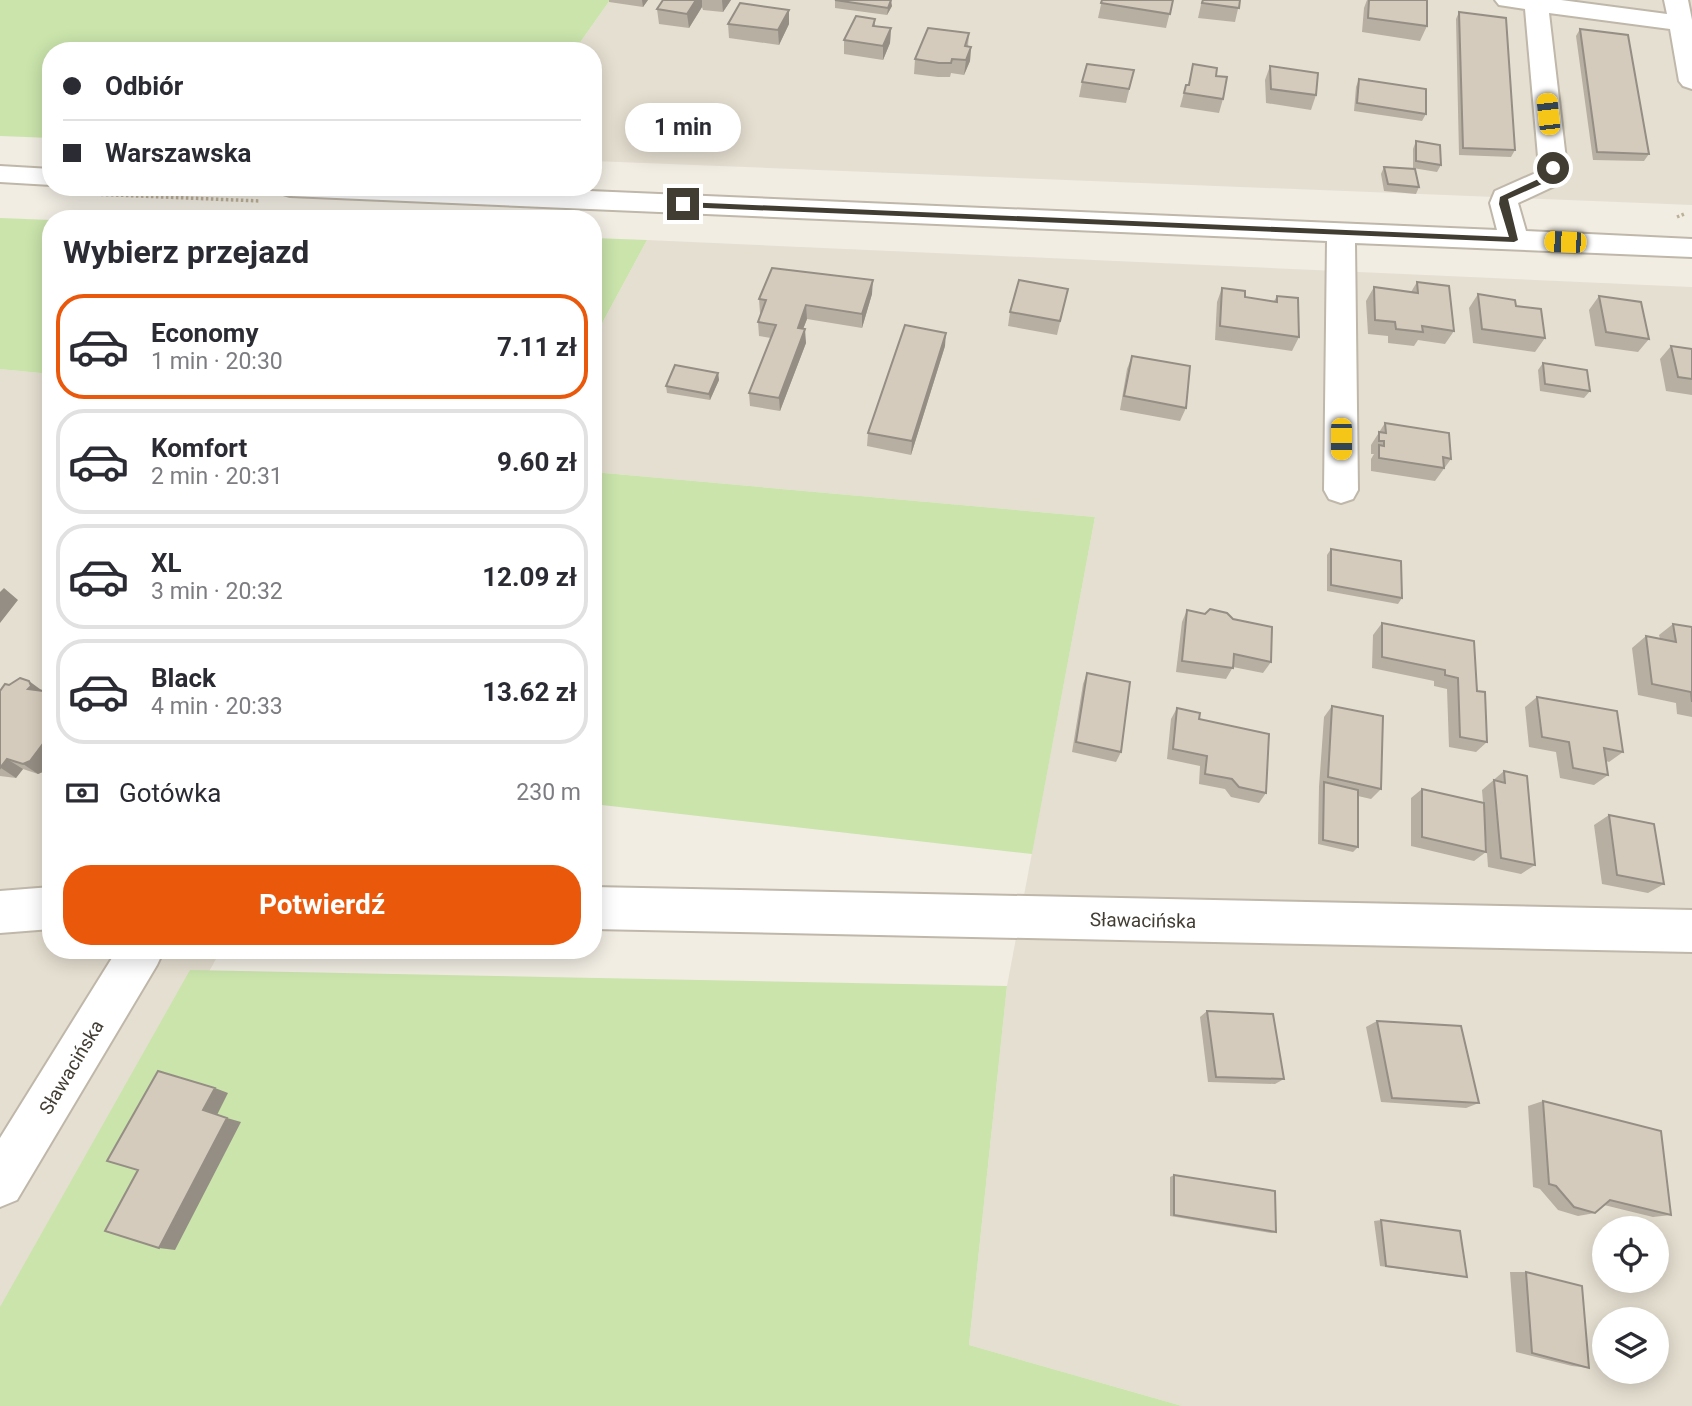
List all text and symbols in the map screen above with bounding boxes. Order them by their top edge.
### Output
text: Odbiór [105,71,183,101]
car [1536,92,1561,136]
callout: 1 min [625,102,741,152]
text: 1 min [654,114,712,141]
text: Warszawska [105,138,252,168]
route start [1537,152,1569,184]
route end [667,188,699,220]
car [1544,231,1587,253]
text: Wybierz przejazd [63,233,309,271]
icon: car [67,315,130,378]
text: Economy [151,318,258,348]
text: 7.11 zł [497,332,577,362]
text: 1 min · 20:30 [151,348,283,375]
car [1331,418,1352,460]
icon: car [67,430,130,493]
text: Komfort [151,433,247,463]
text: 9.60 zł [497,447,577,477]
text: 2 min · 20:31 [151,463,283,490]
icon: car [67,545,130,608]
text: XL [151,548,182,578]
text: 12.09 zł [482,562,577,592]
text: 3 min · 20:32 [151,578,283,605]
icon: car [67,660,130,723]
text: Black [151,663,216,693]
text: 13.62 zł [482,677,577,707]
text: 4 min · 20:33 [151,693,283,720]
icon: cash [63,774,101,812]
text: Gotówka [119,778,221,808]
text: 230 m [516,779,581,806]
button: Potwierdź [63,865,581,945]
street label: Sławacińska [1090,908,1196,933]
street label: Sławacińska [34,1016,109,1119]
map controls [1592,1216,1669,1384]
button: locate [1592,1216,1669,1293]
button: layers [1592,1307,1669,1384]

